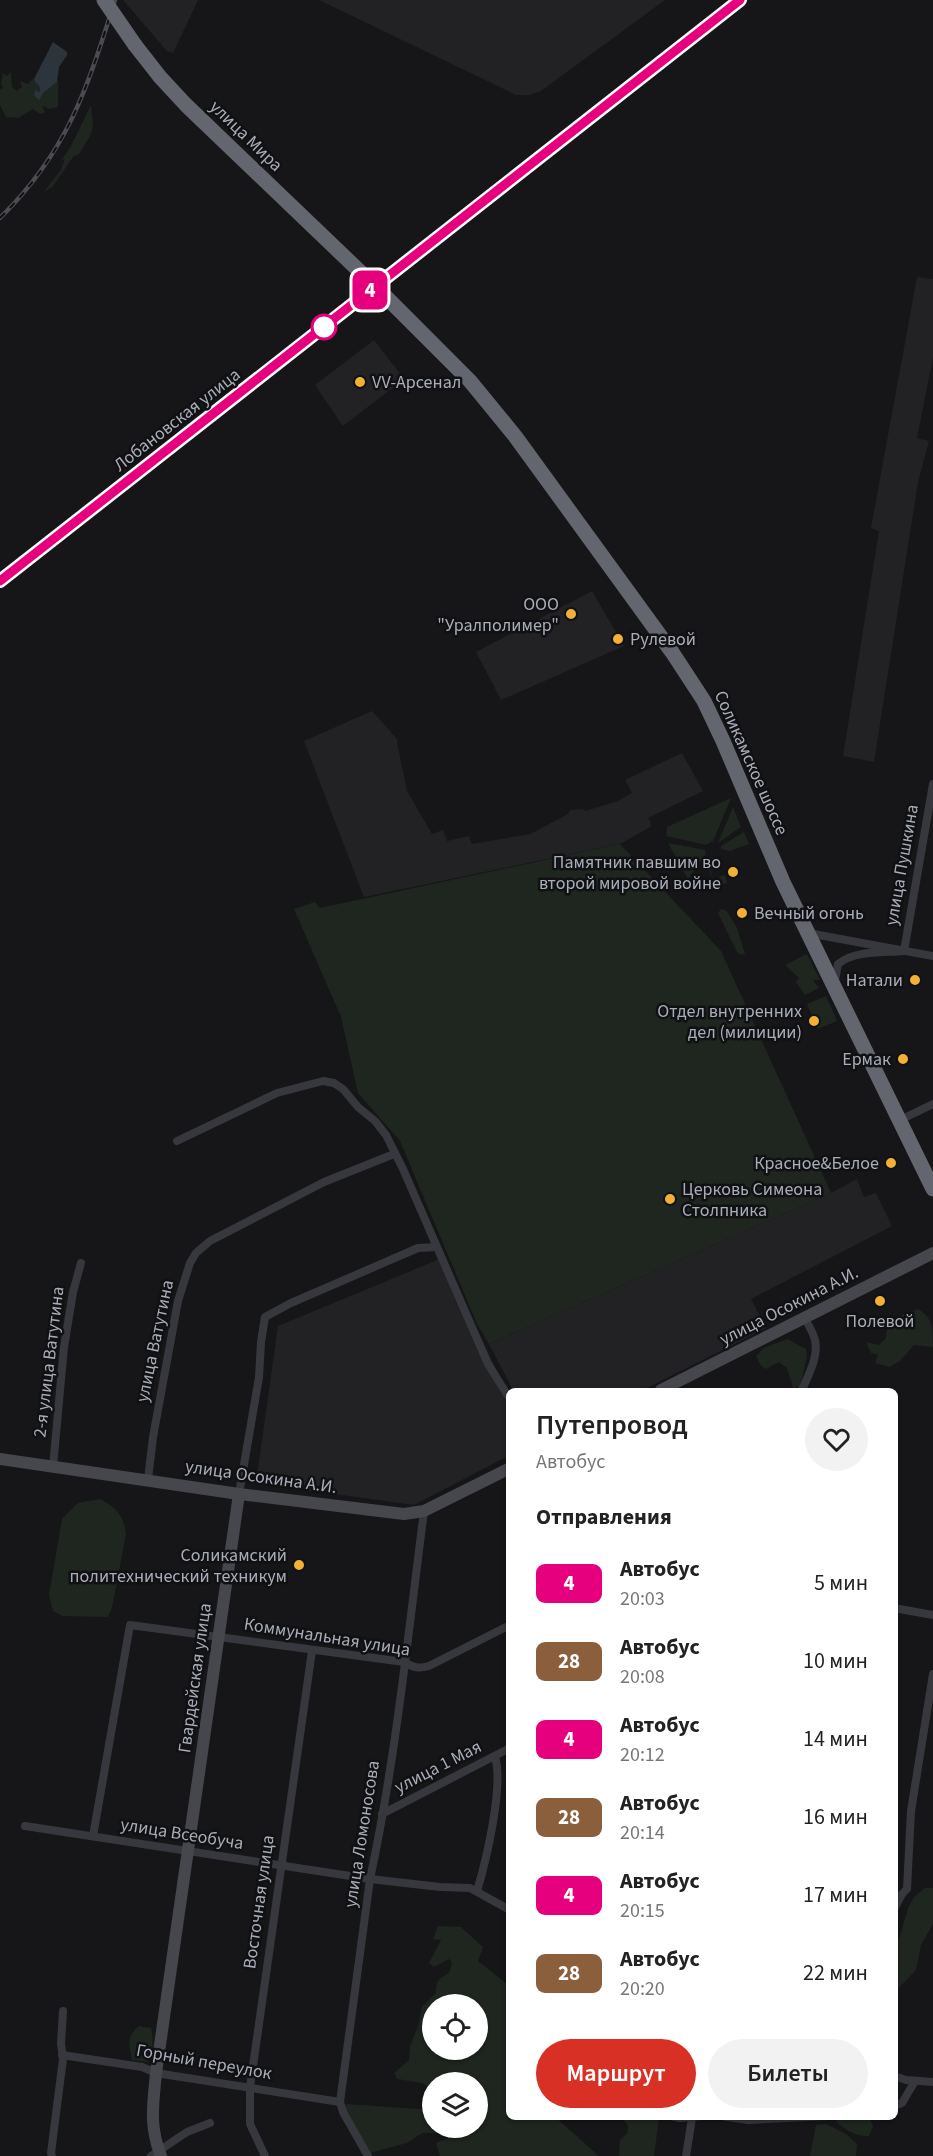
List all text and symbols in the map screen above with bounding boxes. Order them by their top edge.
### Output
street label: улица Мира [204,95,288,177]
line badge: 4 [350,270,389,310]
text: 4 [364,275,376,305]
unlabelled marker [311,314,337,340]
street label: Лобановская улица [108,362,246,478]
place label: VV-Арсенал [372,370,461,395]
marker: VV-Арсенал [353,375,367,389]
place label: OOO "Уралполимер" [437,592,559,638]
marker: OOO "Уралполимер" [564,607,578,621]
place label: Рулевой [630,627,696,652]
marker: Рулевой [611,632,625,646]
street label: Соликамское шоссе [708,687,794,839]
street label: улица Пушкина [879,802,925,928]
place label: Памятник павшим во второй мировой войне [539,850,721,896]
marker: Памятник павшим во второй мировой войне [726,865,740,879]
place label: Вечный огонь [754,901,864,926]
marker: Вечный огонь [735,906,749,920]
place label: Натали [846,968,903,993]
marker: Натали [908,973,922,987]
place label: Отдел внутренних дел (милиции) [657,999,802,1045]
marker: Отдел внутренних дел (милиции) [807,1014,821,1028]
place label: Ермак [842,1047,891,1072]
marker: Ермак [896,1052,910,1066]
place label: Красное&Белое [754,1151,879,1176]
marker: Красное&Белое [884,1156,898,1170]
place label: Церковь Симеона Столпника [682,1177,822,1223]
marker: Церковь Симеона Столпника [663,1192,677,1206]
street label: улица Осокина А.И. [715,1260,863,1352]
street label: улица Ватутина [130,1277,180,1405]
street label: 2-я улица Ватутина [27,1285,71,1439]
marker: Полевой [873,1294,887,1308]
place label: Полевой [846,1309,914,1334]
text: Путепровод [536,1405,688,1445]
button: heart [805,1408,868,1471]
text: Автобус [536,1448,605,1476]
street label: улица Осокина А.И. [184,1454,338,1500]
text: Отправления [536,1501,672,1533]
place label: Соликамский политехнический техникум [70,1543,287,1589]
text: Автобус [620,1553,700,1585]
marker: Соликамский политехнический техникум [292,1558,306,1572]
text: 5 мин [814,1567,868,1599]
text: 4 [563,1568,575,1598]
text: 20:03 [620,1585,665,1613]
street label: Гвардейская улица [172,1602,218,1754]
street label: Коммунальная улица [242,1612,412,1662]
text: Автобус [620,1631,700,1663]
text: 10 мин [803,1645,868,1677]
text: 28 [558,1646,580,1676]
text: 20:08 [620,1663,665,1691]
text: Автобус [620,1709,700,1741]
text: 14 мин [803,1723,868,1755]
text: 4 [563,1724,575,1754]
street label: улица 1 Мая [390,1734,486,1800]
text: 20:12 [620,1741,665,1769]
street label: улица Ломоносова [338,1759,386,1909]
text: Автобус [620,1787,700,1819]
text: 16 мин [803,1801,868,1833]
text: 28 [558,1802,580,1832]
street label: улица Всеобуча [119,1812,245,1856]
text: 20:14 [620,1819,665,1847]
street label: Восточная улица [237,1834,281,1970]
text: Автобус [620,1865,700,1897]
text: 17 мин [803,1879,868,1911]
text: 4 [563,1880,575,1910]
text: 20:15 [620,1897,665,1925]
text: Автобус [620,1943,700,1975]
text: 22 мин [803,1957,868,1989]
text: 28 [558,1958,580,1988]
text: 20:20 [620,1975,665,2003]
map controls [422,1994,488,2138]
button: locate [422,1994,488,2060]
street label: Горный переулок [134,2038,274,2086]
button: Маршрут [536,2039,696,2108]
button: Билеты [708,2039,868,2108]
button: layers [422,2072,488,2138]

